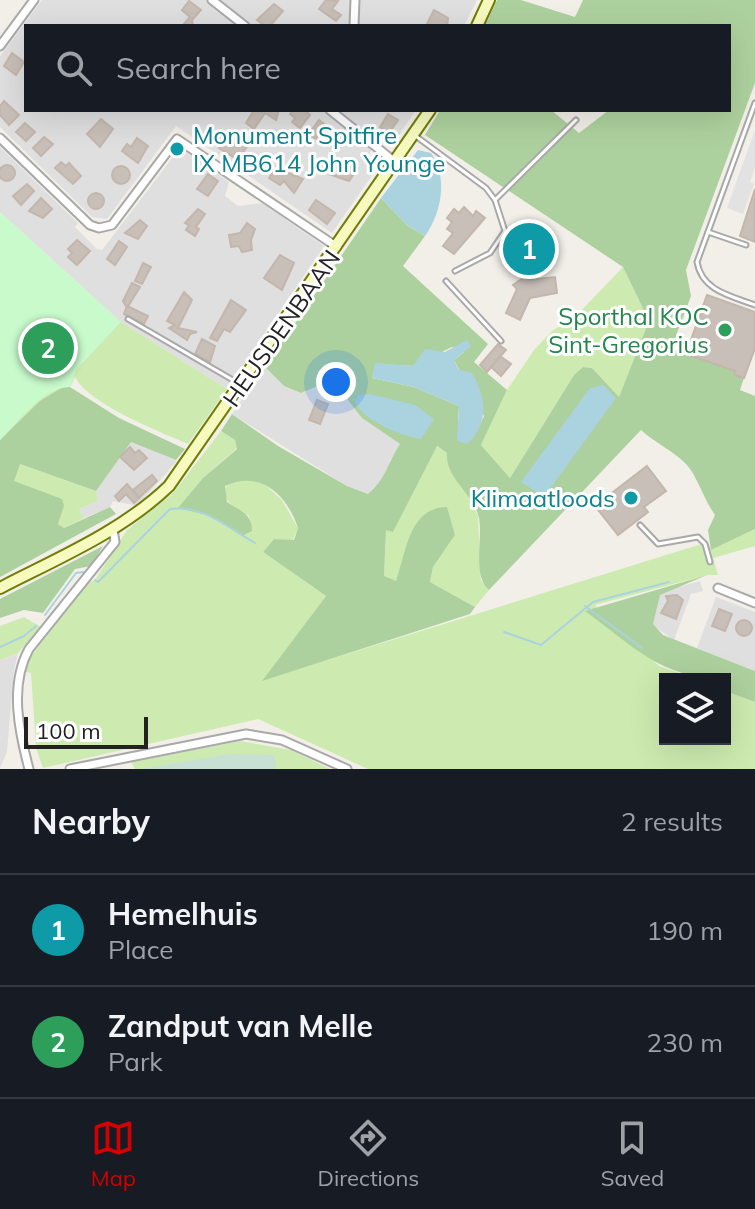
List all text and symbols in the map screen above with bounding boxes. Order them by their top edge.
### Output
search box [24,24,731,112]
icon: search [52,46,96,90]
text: Search here [116,49,281,87]
place label: Monument Spitfire IX MB614 John Younge [193,120,445,178]
marker: Monument Spitfire IX MB614 John Younge [168,140,186,158]
pin: 1 [503,219,555,279]
street label: HEUSDENBAAN [216,244,346,412]
place label: Sporthal KOC Sint-Gregorius [548,301,709,359]
pin: 2 [22,318,74,378]
marker: Sporthal KOC Sint-Gregorius [716,321,734,339]
your location [316,362,356,402]
place label: Klimaatloods [471,483,615,513]
marker: Klimaatloods [622,489,640,507]
map controls [659,673,731,745]
button: layers [659,673,731,745]
scale bar [24,713,148,749]
text: 100 m [36,717,101,745]
text: Nearby [32,800,150,843]
text: 2 results [621,805,723,838]
text: Hemelhuis [108,895,258,933]
text: 1 [50,914,66,947]
text: 190 m [647,914,723,947]
text: Place [108,933,173,966]
text: Zandput van Melle [108,1007,373,1045]
text: 2 [50,1026,66,1059]
text: 230 m [647,1026,723,1059]
text: Park [108,1045,163,1078]
tab: Map [91,1116,136,1192]
tab: Directions [318,1116,419,1192]
tab: Saved [601,1116,664,1192]

